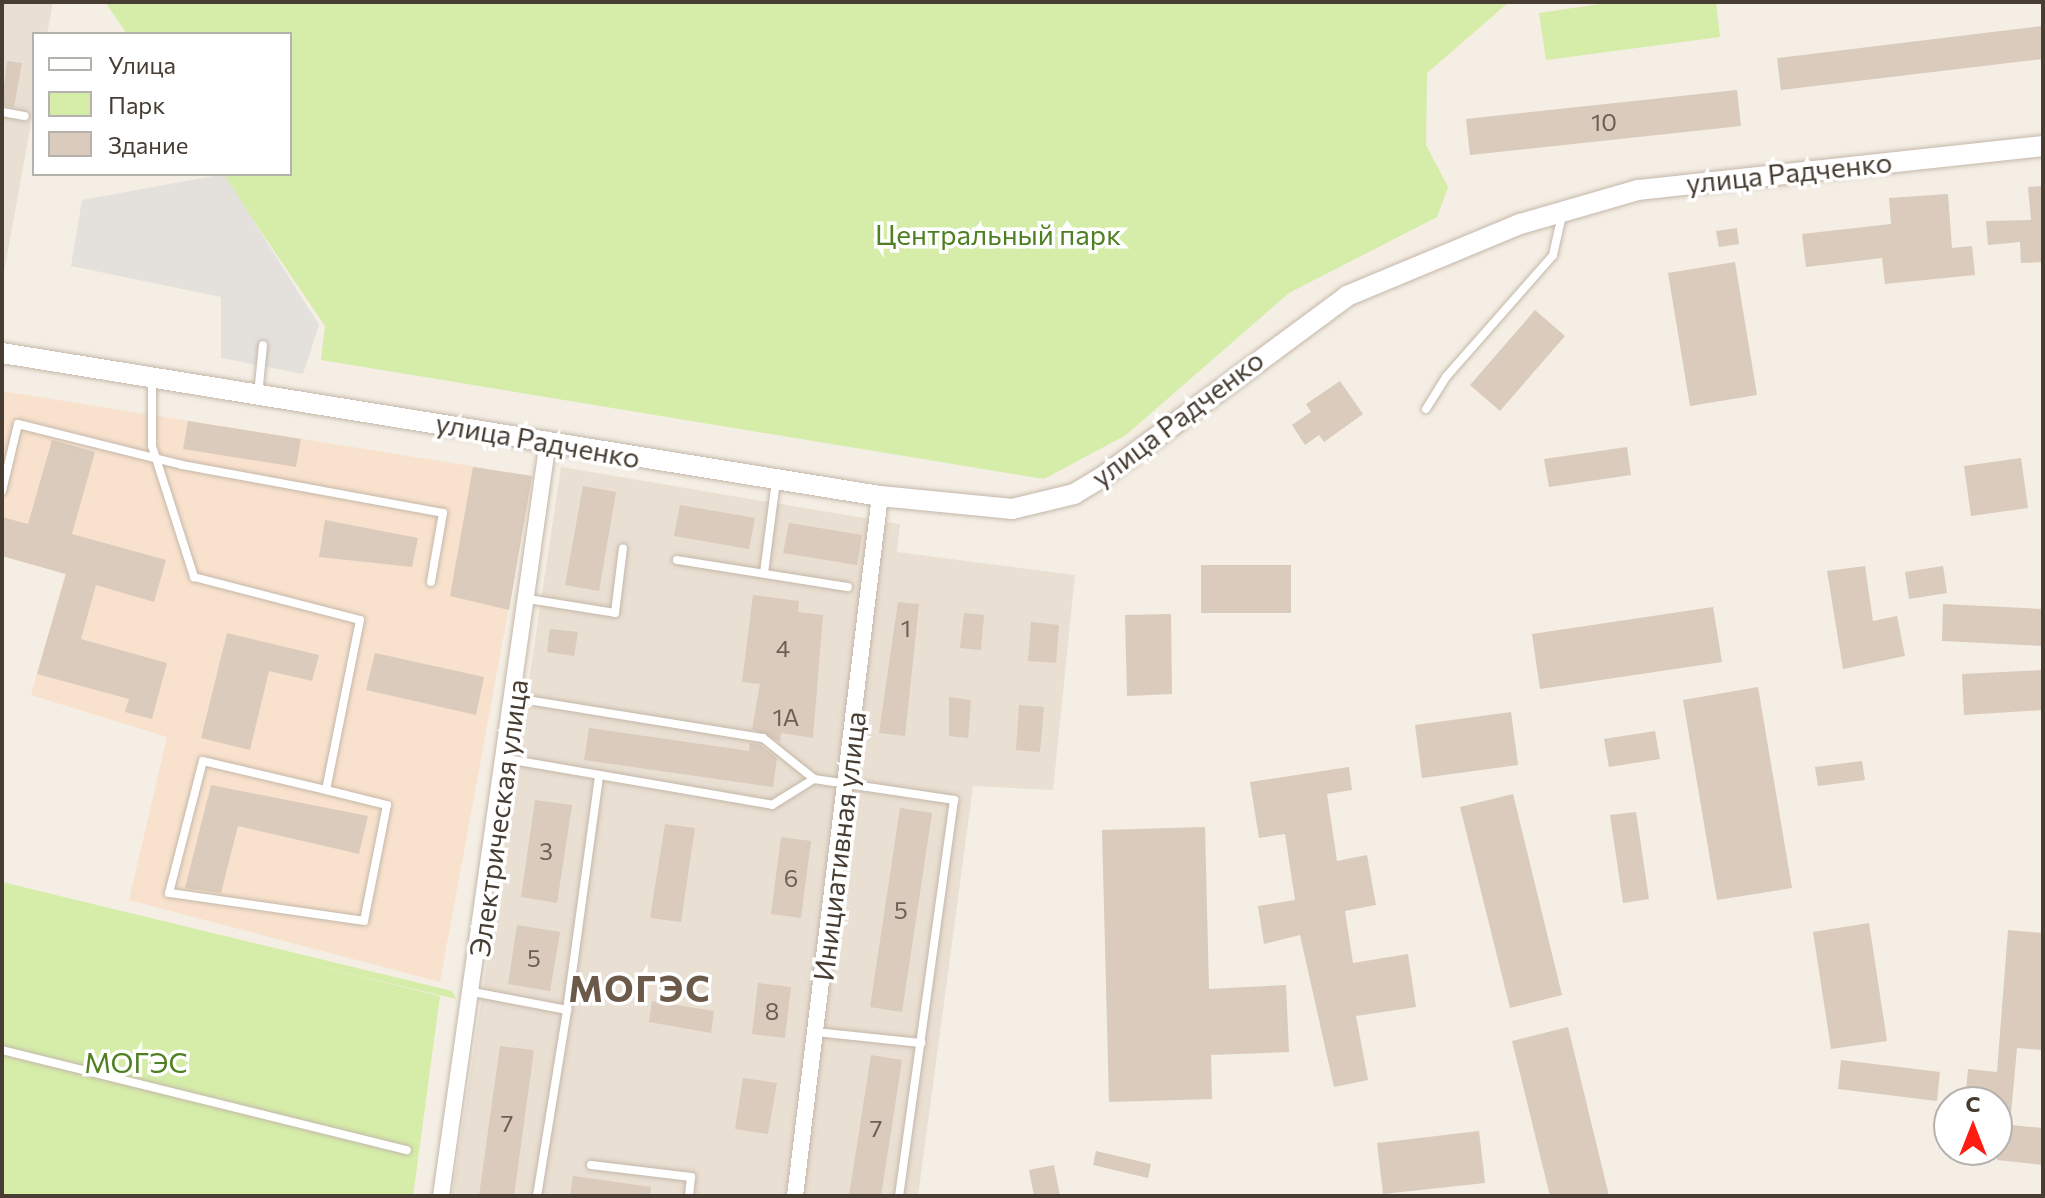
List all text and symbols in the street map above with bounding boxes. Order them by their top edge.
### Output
legend [32,32,292,176]
text: Улица [108,50,176,79]
text: Парк [108,90,165,119]
house number: 10 [1591,108,1617,136]
text: Здание [108,130,188,159]
street label: улица Радченко [1684,144,1894,200]
park label: Центральный парк [875,217,1121,251]
street label: улица Радченко [1084,342,1270,494]
street label: улица Радченко [433,405,643,475]
house number: 1 [901,614,911,642]
house number: 4 [776,634,790,662]
street label: Электрическая улица [462,677,534,959]
house number: 1А [773,703,799,731]
street label: Инициативная улица [806,709,872,983]
house number: 3 [539,837,553,865]
house number: 6 [784,864,798,892]
house number: 5 [894,896,908,924]
house number: 5 [527,944,541,972]
district label: МОГЭС [568,966,712,1010]
house number: 8 [765,997,779,1025]
park label: МОГЭС [84,1045,188,1079]
north arrow [1933,1086,2013,1166]
text: С [1965,1090,1981,1117]
house number: 7 [501,1109,513,1137]
house number: 7 [870,1114,882,1142]

